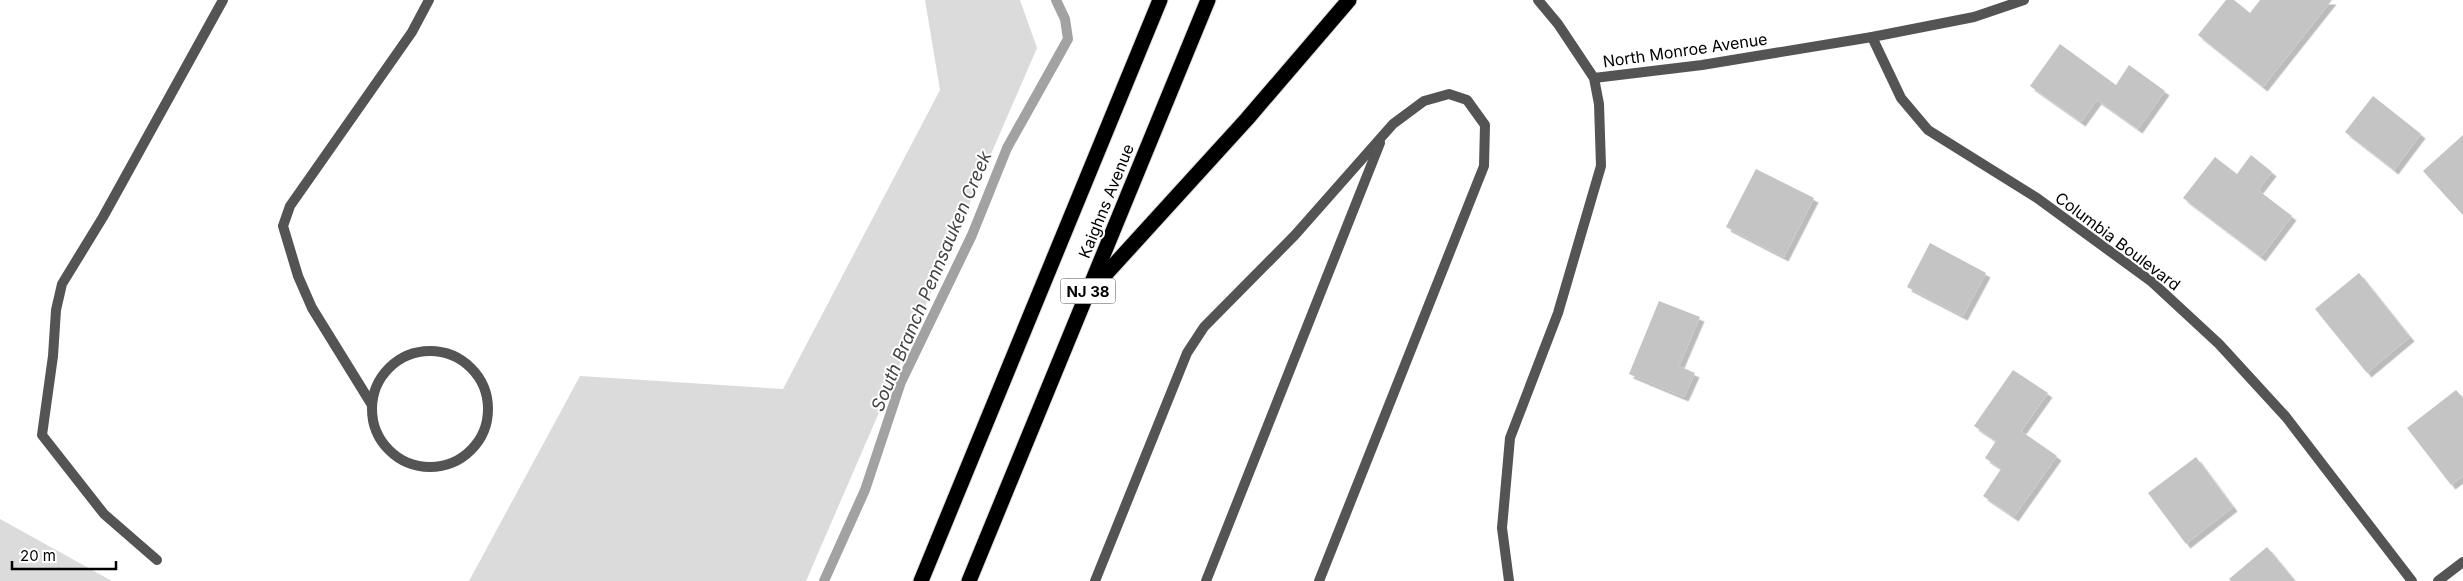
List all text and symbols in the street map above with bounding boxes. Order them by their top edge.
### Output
street label: North Monroe Avenue [1601,29,1769,71]
street label: Kaighns Avenue [1074,141,1138,261]
water label: South Branch Pennsauken Creek [867,147,996,414]
street label: Columbia Boulevard [2051,187,2185,295]
road number: NJ 38 [1060,278,1116,304]
scale bar [12,538,116,570]
text: 20 m [20,546,56,565]

